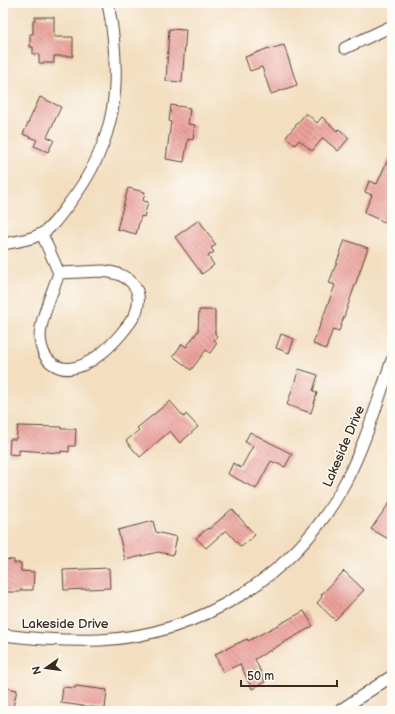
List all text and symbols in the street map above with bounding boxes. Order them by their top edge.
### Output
street label: Lakeside Drive [320,403,368,490]
street label: Lakeside Drive [21,616,109,632]
north arrow [26,648,66,688]
scale bar [241,662,337,688]
text: N [29,665,44,676]
text: 50 m [247,669,274,684]

